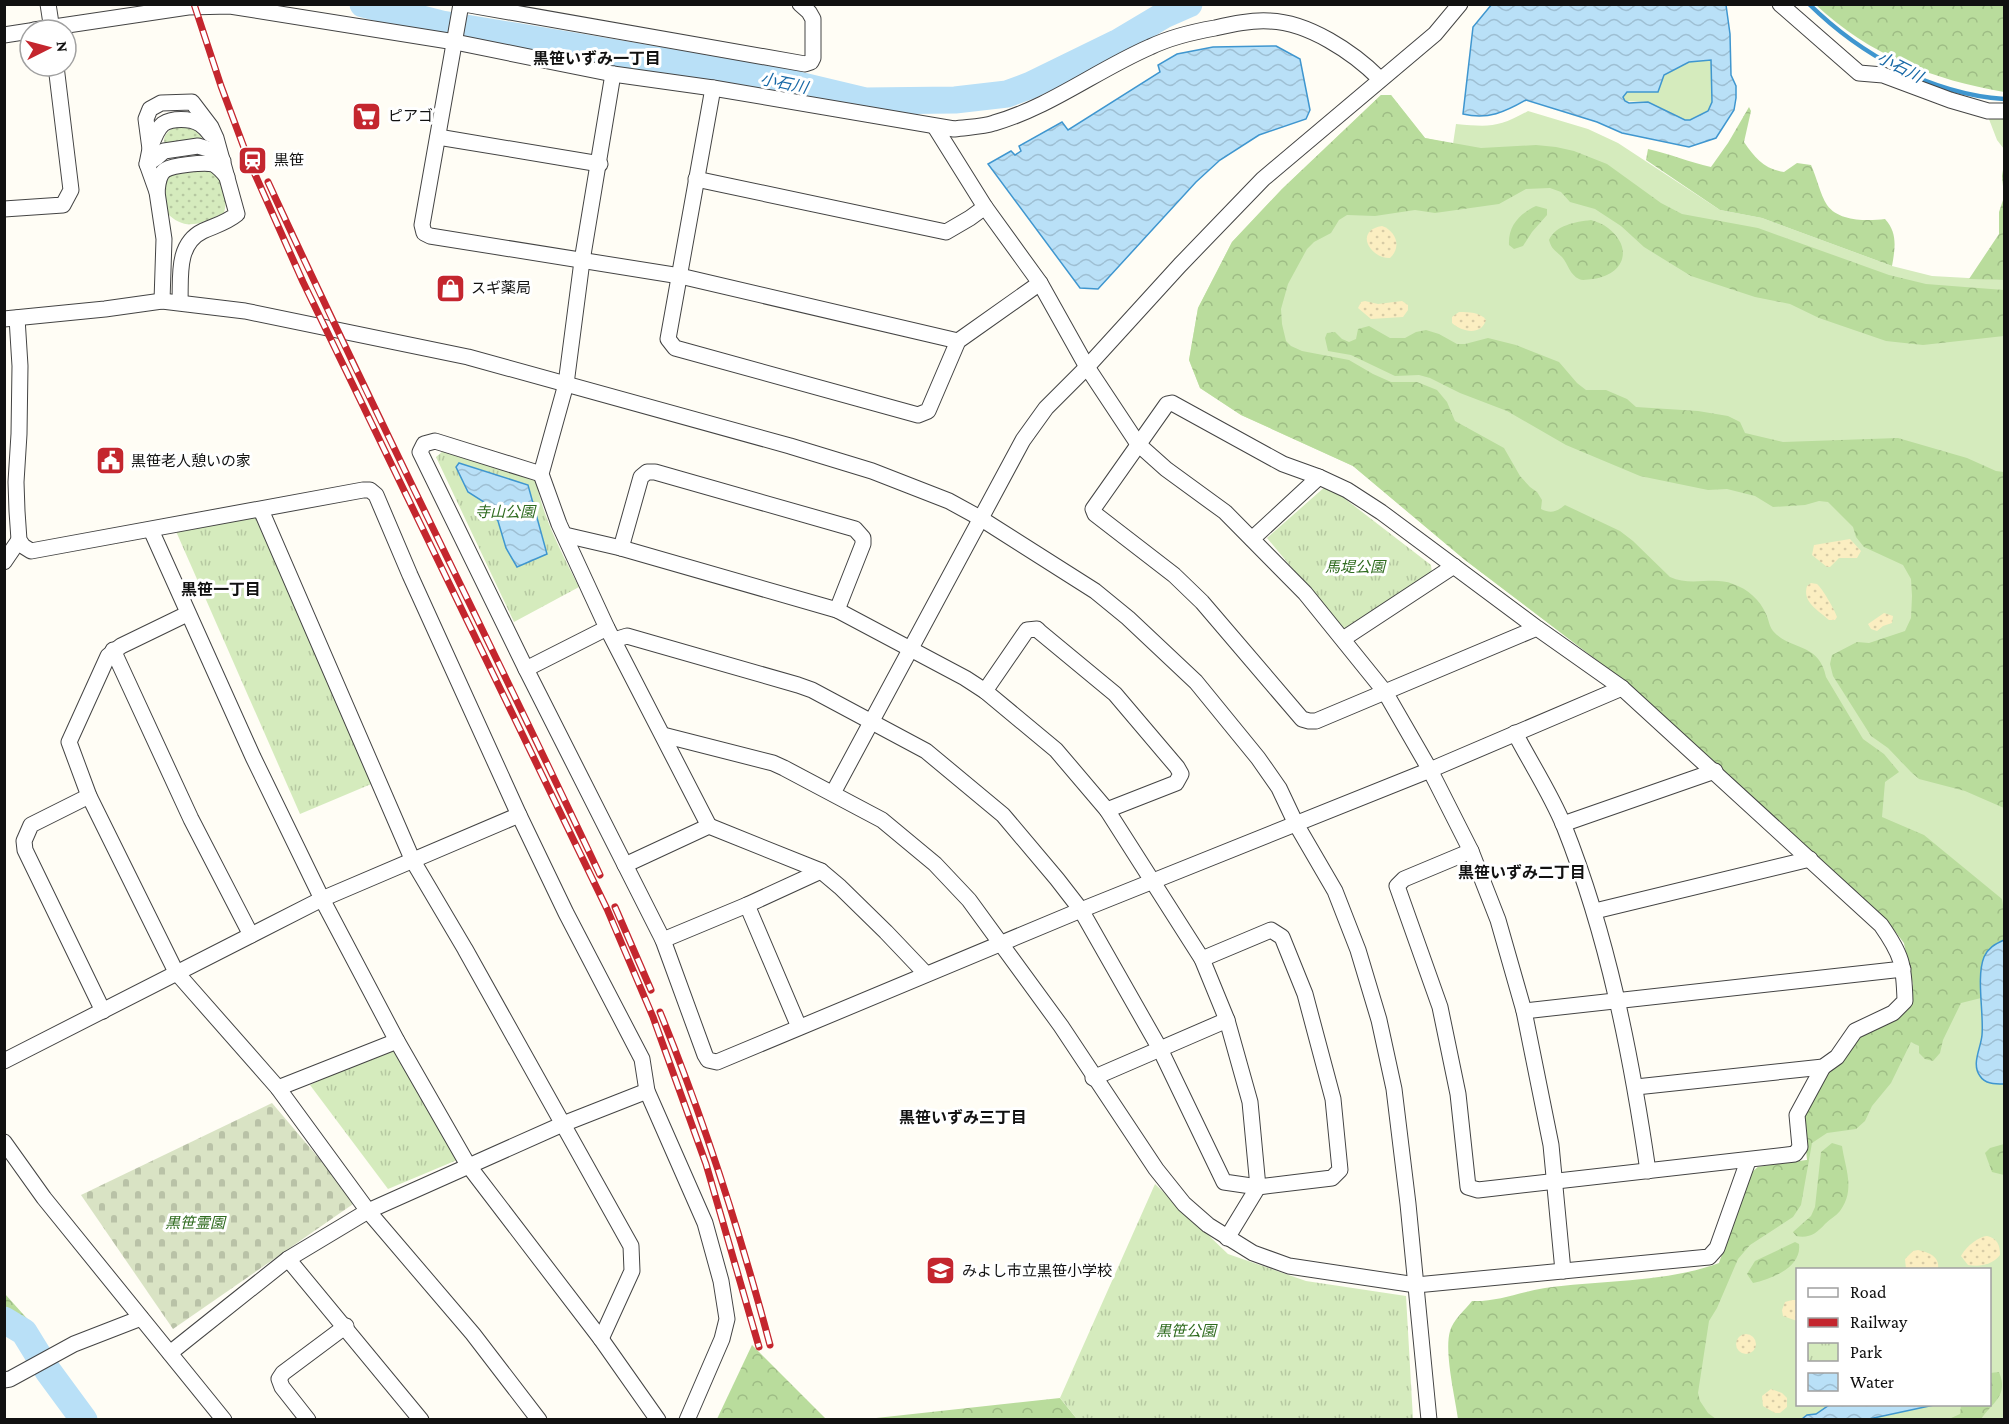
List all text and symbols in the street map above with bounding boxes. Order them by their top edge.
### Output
north arrow [18,18,78,78]
text: N [53,40,71,53]
water label: 小石川 [1875,49,1927,86]
district label: 黒笹いずみ一丁目 [533,50,661,67]
water label: 小石川 [759,70,811,97]
supermarket icon: ピアゴ [351,100,383,132]
place label: ピアゴ [388,108,433,124]
station icon: 黒笹 [237,144,269,176]
place label: 黒笹 [274,152,304,168]
shop icon: スギ薬局 [434,272,466,304]
place label: スギ薬局 [471,280,531,296]
public building icon: 黒笹老人憩いの家 [94,445,126,477]
place label: 黒笹老人憩いの家 [131,452,251,469]
park label: 寺山公園 [475,504,537,520]
park label: 馬堤公園 [1325,559,1387,575]
district label: 黒笹一丁目 [181,581,261,598]
district label: 黒笹いずみ二丁目 [1458,864,1586,881]
district label: 黒笹いずみ三丁目 [899,1109,1027,1126]
park label: 黒笹霊園 [165,1215,227,1231]
school or university icon: みよし市立黒笹小学校 [925,1255,957,1287]
place label: みよし市立黒笹小学校 [962,1263,1112,1279]
legend [1796,1268,1991,1406]
text: Road [1850,1282,1887,1302]
text: Railway [1850,1312,1908,1332]
park label: 黒笹公園 [1156,1323,1218,1339]
text: Park [1850,1342,1882,1362]
text: Water [1850,1372,1895,1392]

